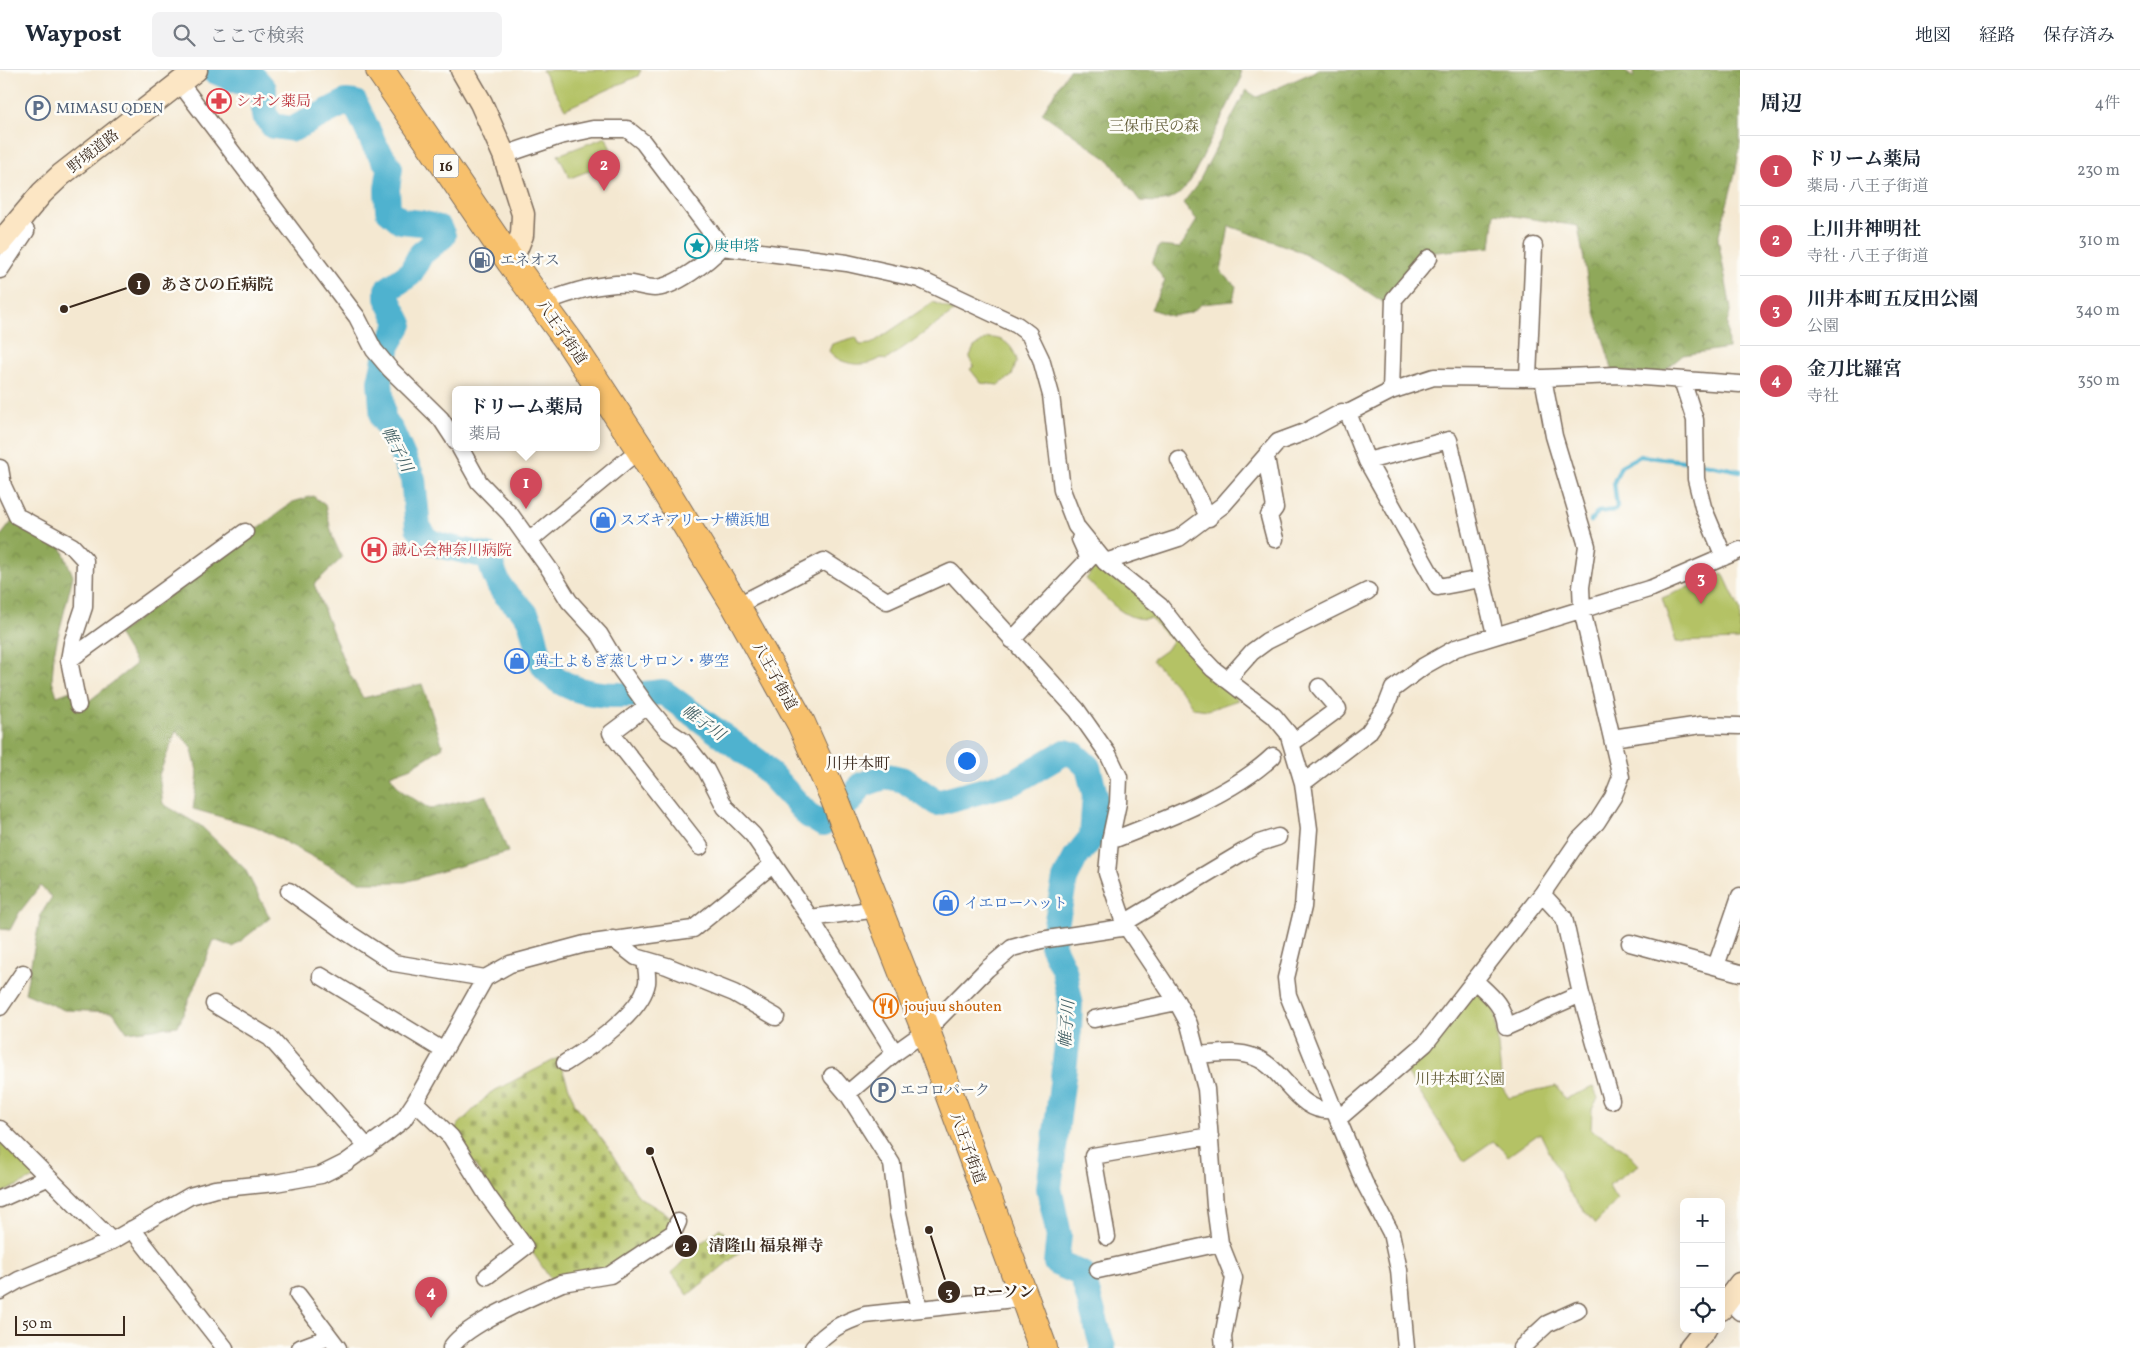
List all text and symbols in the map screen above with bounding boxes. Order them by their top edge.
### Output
search box [152,12,502,57]
text: Waypost [25,18,122,52]
icon: search [170,21,198,49]
text: ここで検索 [210,24,305,50]
text: 地図 [1915,24,1951,49]
text: 経路 [1979,24,2015,49]
text: 保存済み [2043,24,2115,49]
pharmacy icon: シオン薬局 [206,88,232,114]
text: 周辺 [1760,90,1802,119]
place label: シオン薬局 [236,92,311,113]
text: 4件 [2094,93,2120,115]
parking icon: MIMASU QDEN [25,95,51,121]
place label: MIMASU QDEN [56,99,163,120]
park label: 三保市民の森 [1109,117,1199,138]
street label: 野境道路 [64,125,124,179]
text: ドリーム薬局 [1807,147,1921,173]
pin: 2 [588,150,620,191]
road number: 16 [434,154,458,178]
text: 1 [1773,160,1779,182]
text: 230 m [2077,160,2120,182]
text: 薬局 · 八王子街道 [1807,176,1929,198]
text: 上川井神明社 [1807,217,1921,243]
text: 2 [1772,230,1780,252]
text: 310 m [2079,230,2120,252]
place icon: 庚申塔 [684,233,710,259]
place label: 庚申塔 [714,237,759,258]
text: 寺社 · 八王子街道 [1807,246,1929,268]
fuel station icon: エネオス [469,247,495,273]
place label: エネオス [500,251,560,272]
callout: あさひの丘病院 [126,269,283,300]
text: 1 [136,275,142,296]
text: あさひの丘病院 [161,275,273,297]
text: 川井本町五反田公園 [1807,287,1978,313]
street label: 八王子街道 [531,296,591,370]
text: 3 [1772,300,1780,322]
text: 340 m [2076,300,2120,322]
text: 公園 [1807,316,1839,338]
text: 金刀比羅宮 [1807,357,1902,383]
text: 4 [1771,370,1781,392]
text: 350 m [2077,370,2120,392]
popup [452,386,600,451]
text: 寺社 [1807,386,1839,408]
text: ドリーム薬局 [469,395,583,421]
water label: 帷子川 [376,424,418,478]
text: 薬局 [469,424,501,446]
pin: 1 [510,468,542,509]
shop icon: スズキアリーナ横浜旭 [590,507,616,533]
place label: スズキアリーナ横浜旭 [620,511,769,532]
hospital icon: 誠心会神奈川病院 [361,537,387,563]
place label: 誠心会神奈川病院 [392,541,512,562]
pin: 3 [1685,563,1717,604]
street label: 八王子街道 [746,639,801,715]
shop icon: 黄土よもぎ蒸しサロン・夢空 [504,648,530,674]
place label: 黄土よもぎ蒸しサロン・夢空 [534,652,729,673]
water label: 帷子川 [677,701,730,748]
your location [954,748,980,774]
district label: 川井本町 [826,754,890,776]
shop icon: イエローハット [933,890,959,916]
place label: イエローハット [964,894,1068,915]
restaurant icon: joujuu shouten [873,993,899,1019]
place label: joujuu shouten [904,997,1002,1018]
water label: 帷子川 [1055,997,1081,1049]
park label: 川井本町公園 [1415,1070,1505,1091]
parking icon: エコロパーク [870,1077,896,1103]
place label: エコロパーク [900,1081,990,1102]
street label: 八王子街道 [944,1110,989,1187]
map controls [1680,1198,1725,1333]
button: + [1680,1198,1725,1243]
callout: 清隆山 福泉禅寺 [673,1230,834,1261]
text: 清隆山 福泉禅寺 [708,1236,824,1258]
text: 2 [682,1237,690,1258]
button: − [1680,1243,1725,1288]
callout: ローソン [936,1276,1045,1307]
pin: 4 [415,1277,447,1318]
text: ローソン [971,1282,1035,1304]
text: 3 [945,1283,953,1304]
button: locate [1680,1288,1725,1333]
scale bar [15,1313,125,1336]
text: 50 m [22,1315,52,1334]

